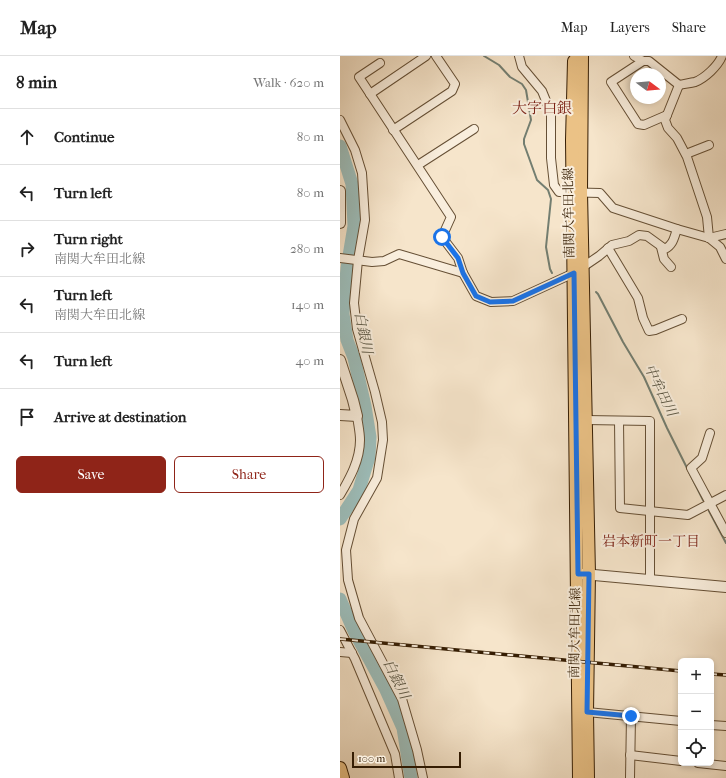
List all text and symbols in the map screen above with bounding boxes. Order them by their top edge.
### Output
text: Map [20,17,56,39]
text: Map [561,19,588,36]
text: Layers [610,19,650,36]
text: Share [672,19,706,36]
north arrow [630,68,666,104]
text: 8 min [16,72,57,92]
text: Walk · 620 m [253,75,324,90]
district label: 大字白銀 [512,99,572,117]
icon: ahead [16,126,38,148]
text: Continue [54,128,114,146]
text: 80 m [297,129,324,144]
street label: 南関大牟田北線 [560,167,577,259]
icon: left [16,182,38,204]
text: Turn left [54,184,112,202]
text: 80 m [297,185,324,200]
route start [433,228,451,246]
text: Turn right [54,230,123,248]
icon: right [16,238,38,260]
text: 280 m [290,241,324,256]
text: 南関大牟田北線 [54,251,145,266]
text: Turn left [54,286,112,304]
icon: left [16,294,38,316]
text: 140 m [291,297,324,312]
text: 南関大牟田北線 [54,307,145,322]
water label: 白銀川 [351,311,376,357]
icon: left [16,350,38,372]
text: Turn left [54,352,112,370]
text: 40 m [296,353,324,368]
water label: 中牟田川 [641,361,681,421]
icon: arrive [16,406,38,428]
text: Arrive at destination [54,408,186,426]
button: Save [16,456,166,493]
button: Share [174,456,324,493]
district label: 岩本新町一丁目 [602,533,700,550]
street label: 南関大牟田北線 [566,587,583,679]
water label: 白銀川 [380,657,414,704]
map controls [678,658,714,766]
button: + [678,658,714,694]
button: − [678,694,714,730]
route end [622,707,640,725]
button: locate [678,730,714,766]
scale bar [352,750,461,769]
text: 100 m [358,752,386,765]

